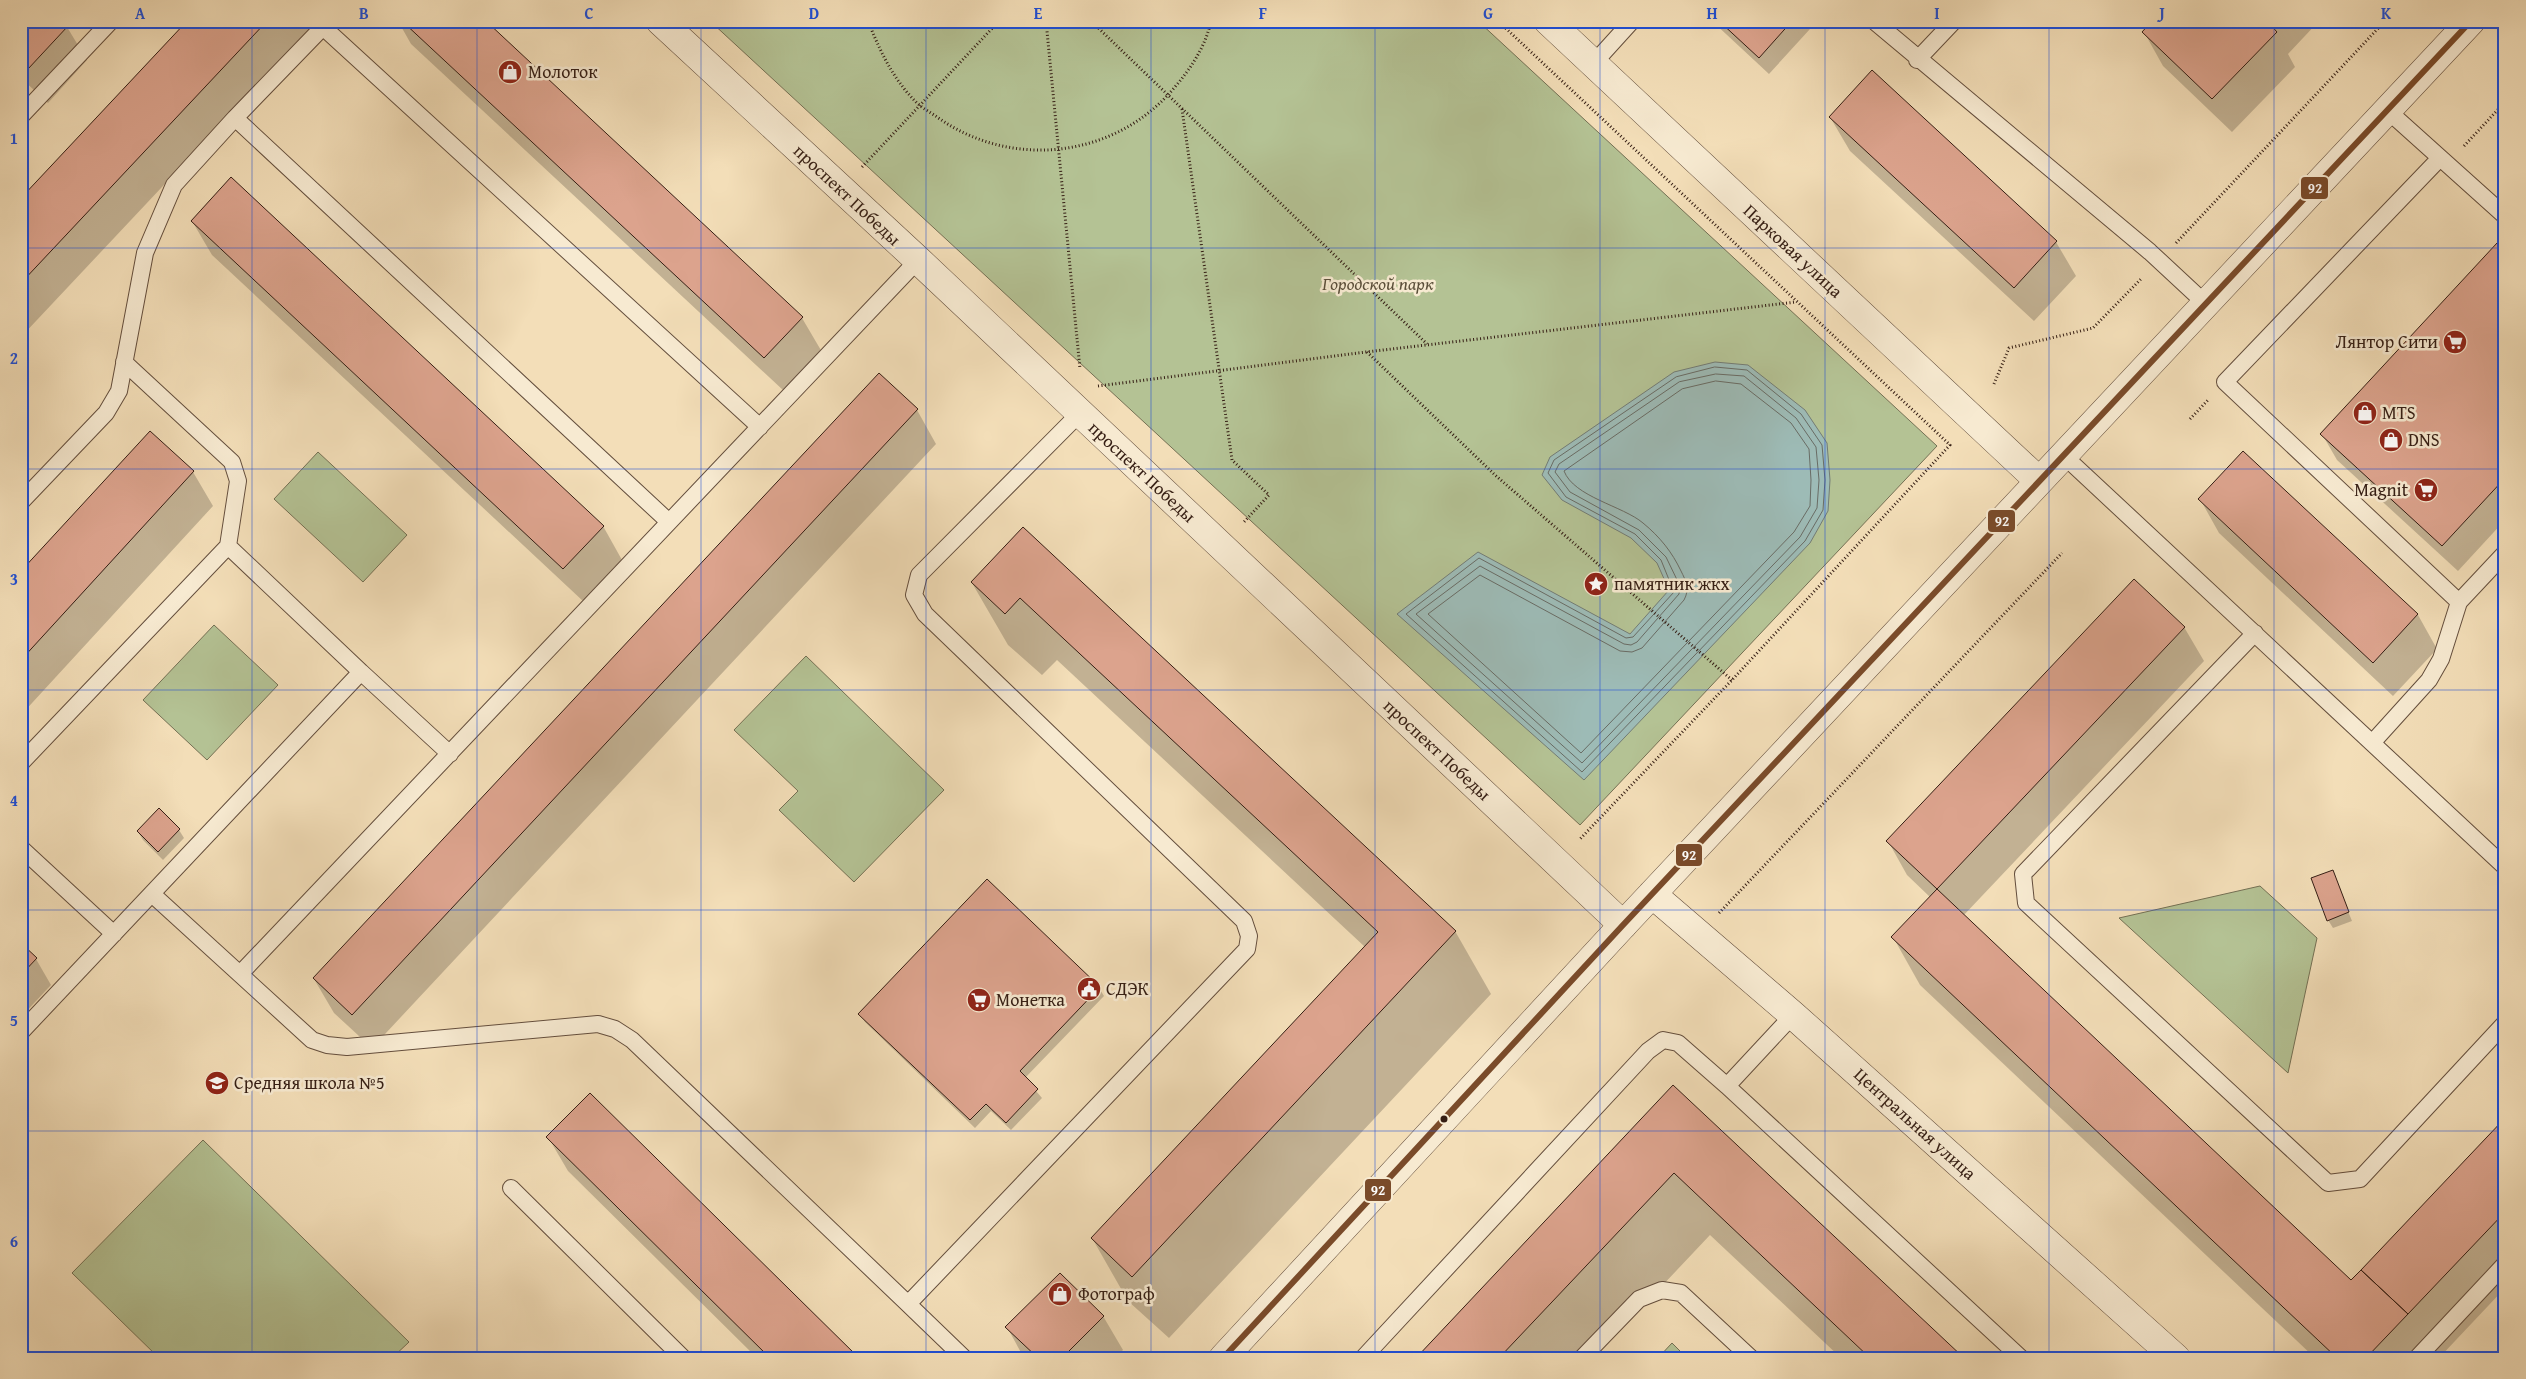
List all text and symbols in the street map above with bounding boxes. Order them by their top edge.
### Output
text: A [135,1,146,25]
text: B [359,1,369,25]
text: C [584,1,594,25]
text: D [809,1,819,25]
text: E [1034,1,1043,25]
text: F [1259,1,1267,25]
text: G [1483,1,1493,25]
text: H [1706,1,1718,25]
text: I [1934,1,1940,25]
text: J [2156,1,2165,25]
text: K [2381,1,2392,25]
place label: Молоток [528,58,598,85]
shop icon: Молоток [497,59,523,85]
text: 1 [10,126,18,150]
street label: проспект Победы [787,138,907,252]
line badge: 92 [2300,176,2329,200]
text: 92 [2308,178,2322,198]
street label: Парковая улица [1738,197,1849,304]
park label: Городской парк [1321,270,1434,297]
place label: Лянтор Сити [2336,328,2438,355]
supermarket icon: Лянтор Сити [2442,329,2468,355]
text: 2 [10,346,18,370]
place label: MTS [2382,399,2416,426]
shop icon: MTS [2352,400,2378,426]
street label: проспект Победы [1082,415,1202,529]
place label: DNS [2408,426,2440,453]
shop icon: DNS [2378,427,2404,453]
place label: Magnit [2354,476,2409,503]
supermarket icon: Magnit [2413,477,2439,503]
line badge: 92 [1987,509,2016,533]
text: 92 [1995,511,2009,531]
text: 3 [10,567,18,591]
place label: памятник жкх [1614,570,1731,597]
place icon: памятник жкх [1583,571,1609,597]
street label: проспект Победы [1377,693,1497,807]
text: 4 [10,788,18,812]
line badge: 92 [1675,843,1703,867]
text: 92 [1682,845,1696,865]
place label: СДЭК [1106,975,1149,1002]
public building icon: СДЭК [1076,976,1102,1002]
place label: Монетка [996,986,1065,1013]
supermarket icon: Монетка [966,987,992,1013]
text: 5 [10,1008,18,1032]
street label: Центральная улица [1848,1061,1983,1186]
place label: Средняя школа №5 [234,1069,385,1096]
school or university icon: Средняя школа №5 [204,1070,230,1096]
unlabelled marker [1439,1114,1449,1124]
line badge: 92 [1364,1178,1392,1202]
text: 92 [1371,1180,1385,1200]
text: 6 [10,1229,18,1253]
place label: Фотограф [1078,1280,1155,1307]
shop icon: Фотограф [1047,1281,1073,1307]

